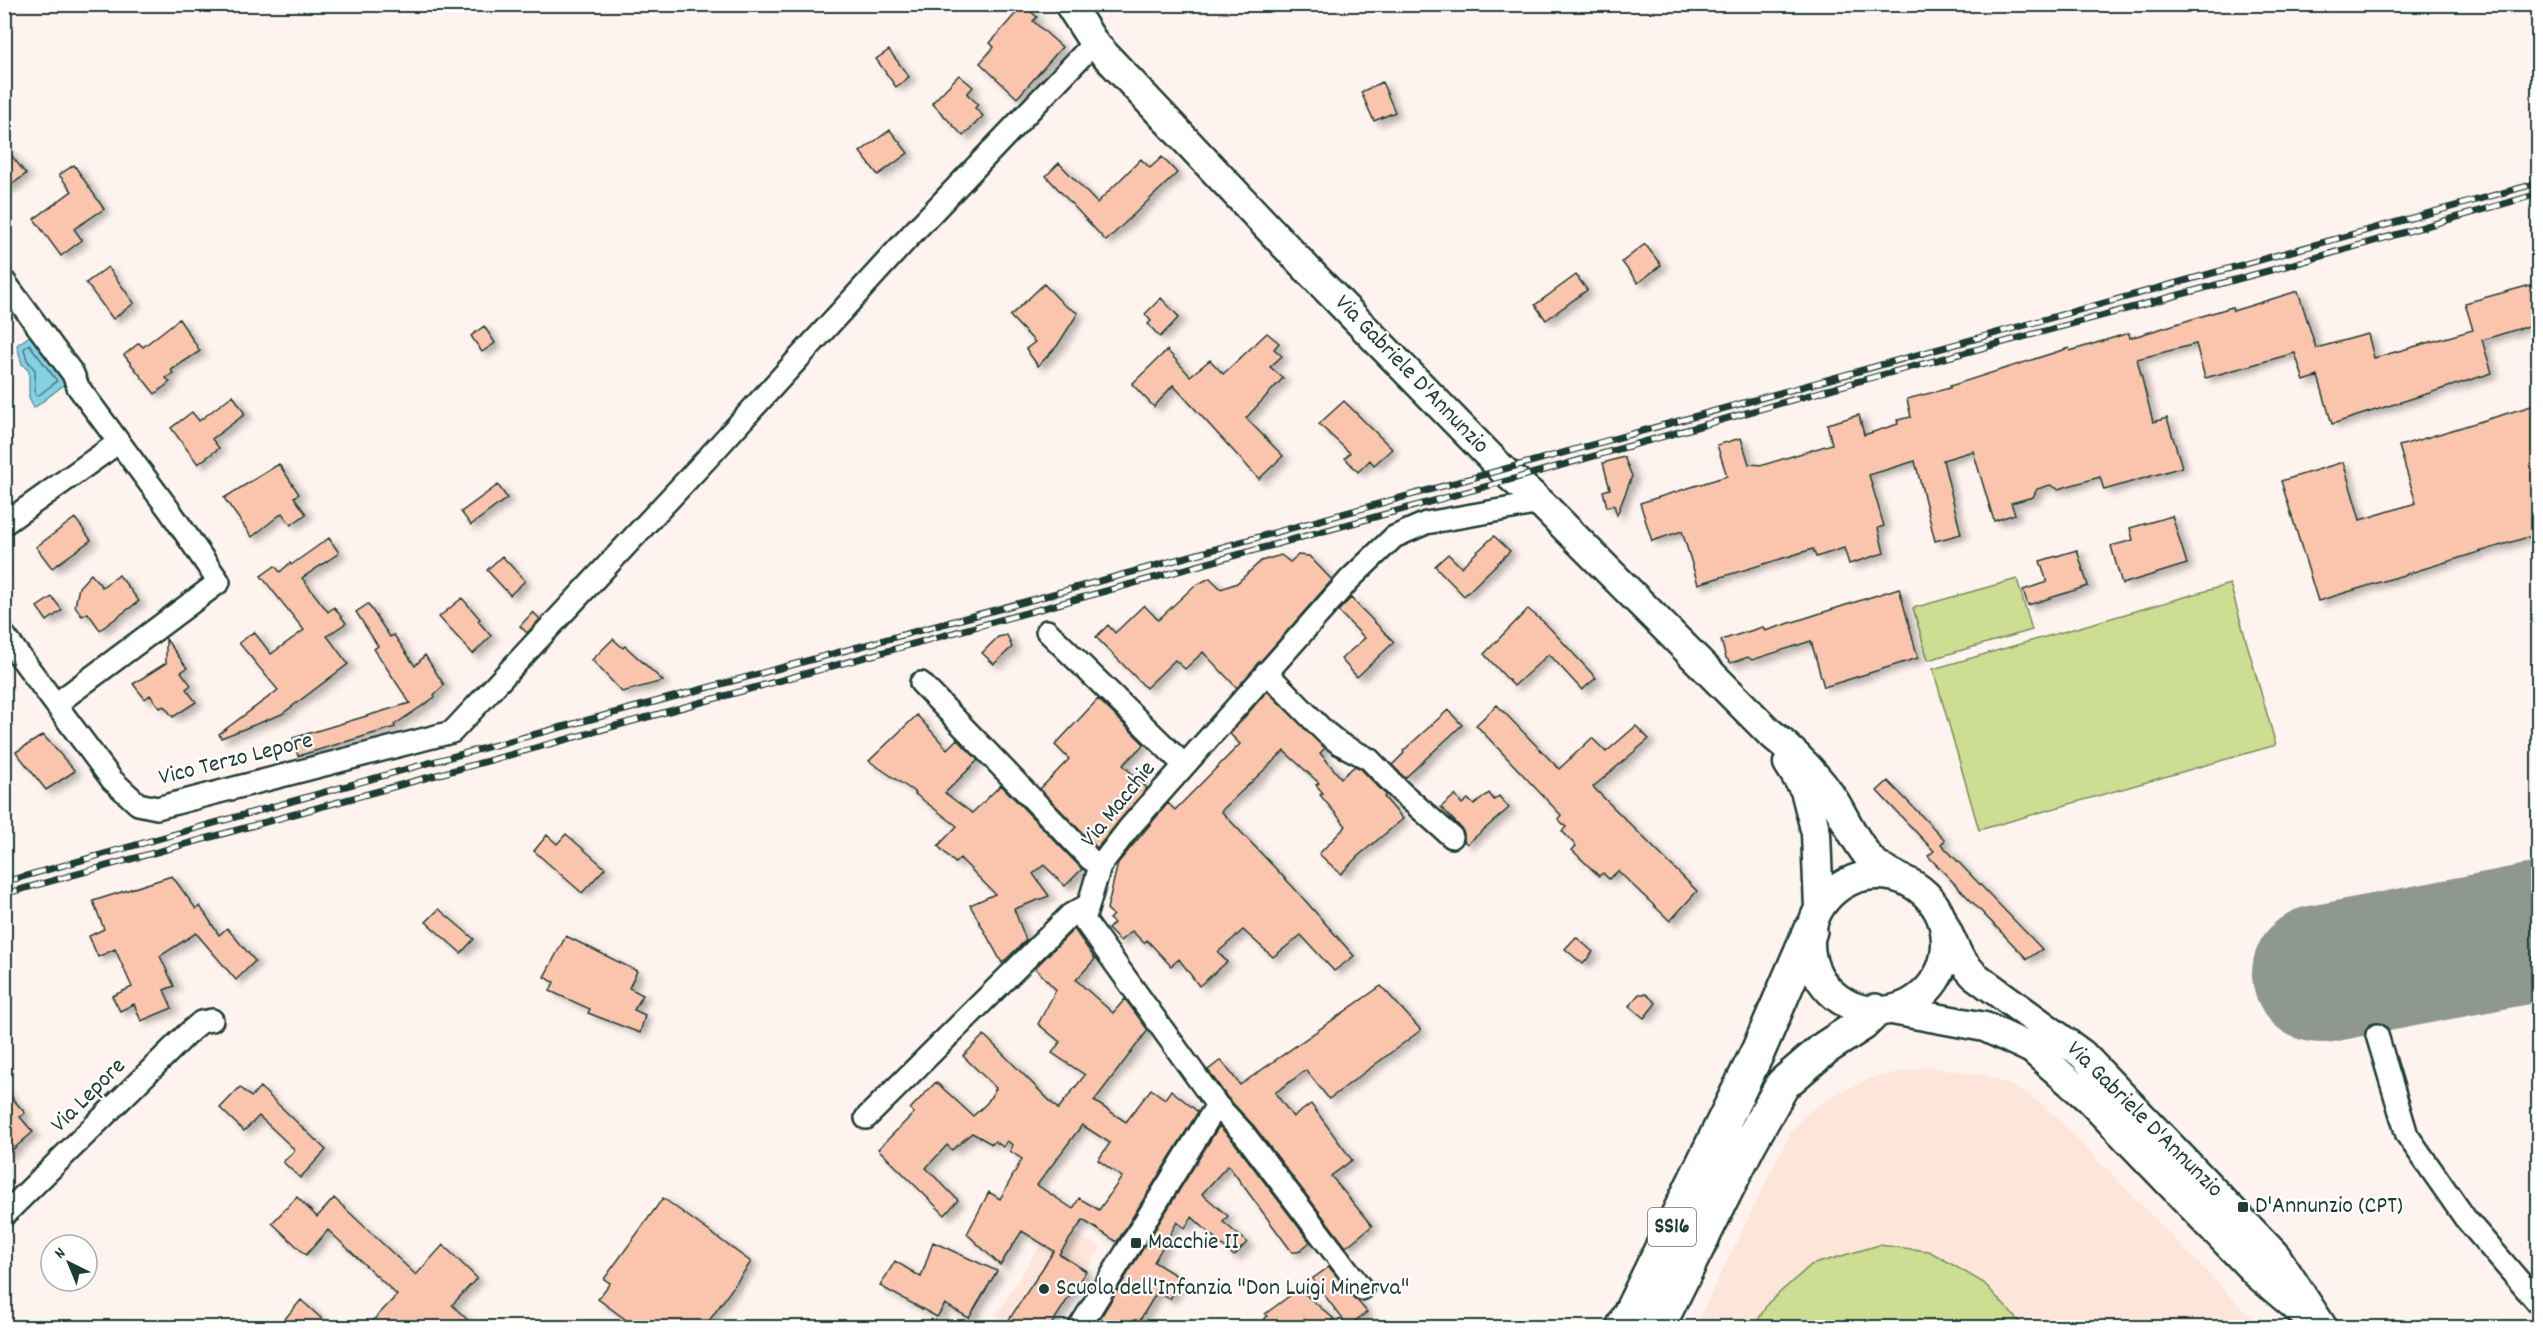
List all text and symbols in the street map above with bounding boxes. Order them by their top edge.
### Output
street label: Via Gabriele D'Annunzio [1326,288,1496,462]
street label: Vico Terzo Lepore [155,724,317,796]
street label: Via Macchie [1073,754,1165,856]
street label: Via Gabriele D'Annunzio [2058,1034,2230,1206]
street label: Via Lepore [44,1051,134,1141]
place label: D'Annunzio (CPT) [2255,1190,2403,1224]
marker: D'Annunzio (CPT) [2236,1200,2250,1214]
road number: SS16 [1648,1208,1696,1246]
place label: Macchie II [1148,1226,1239,1260]
north arrow [39,1233,99,1293]
marker: Macchie II [1129,1236,1143,1250]
text: N [50,1243,71,1265]
place label: Scuola dell'Infanzia "Don Luigi Minerva" [1056,1272,1409,1306]
marker: Scuola dell'Infanzia "Don Luigi Minerva" [1037,1282,1051,1296]

